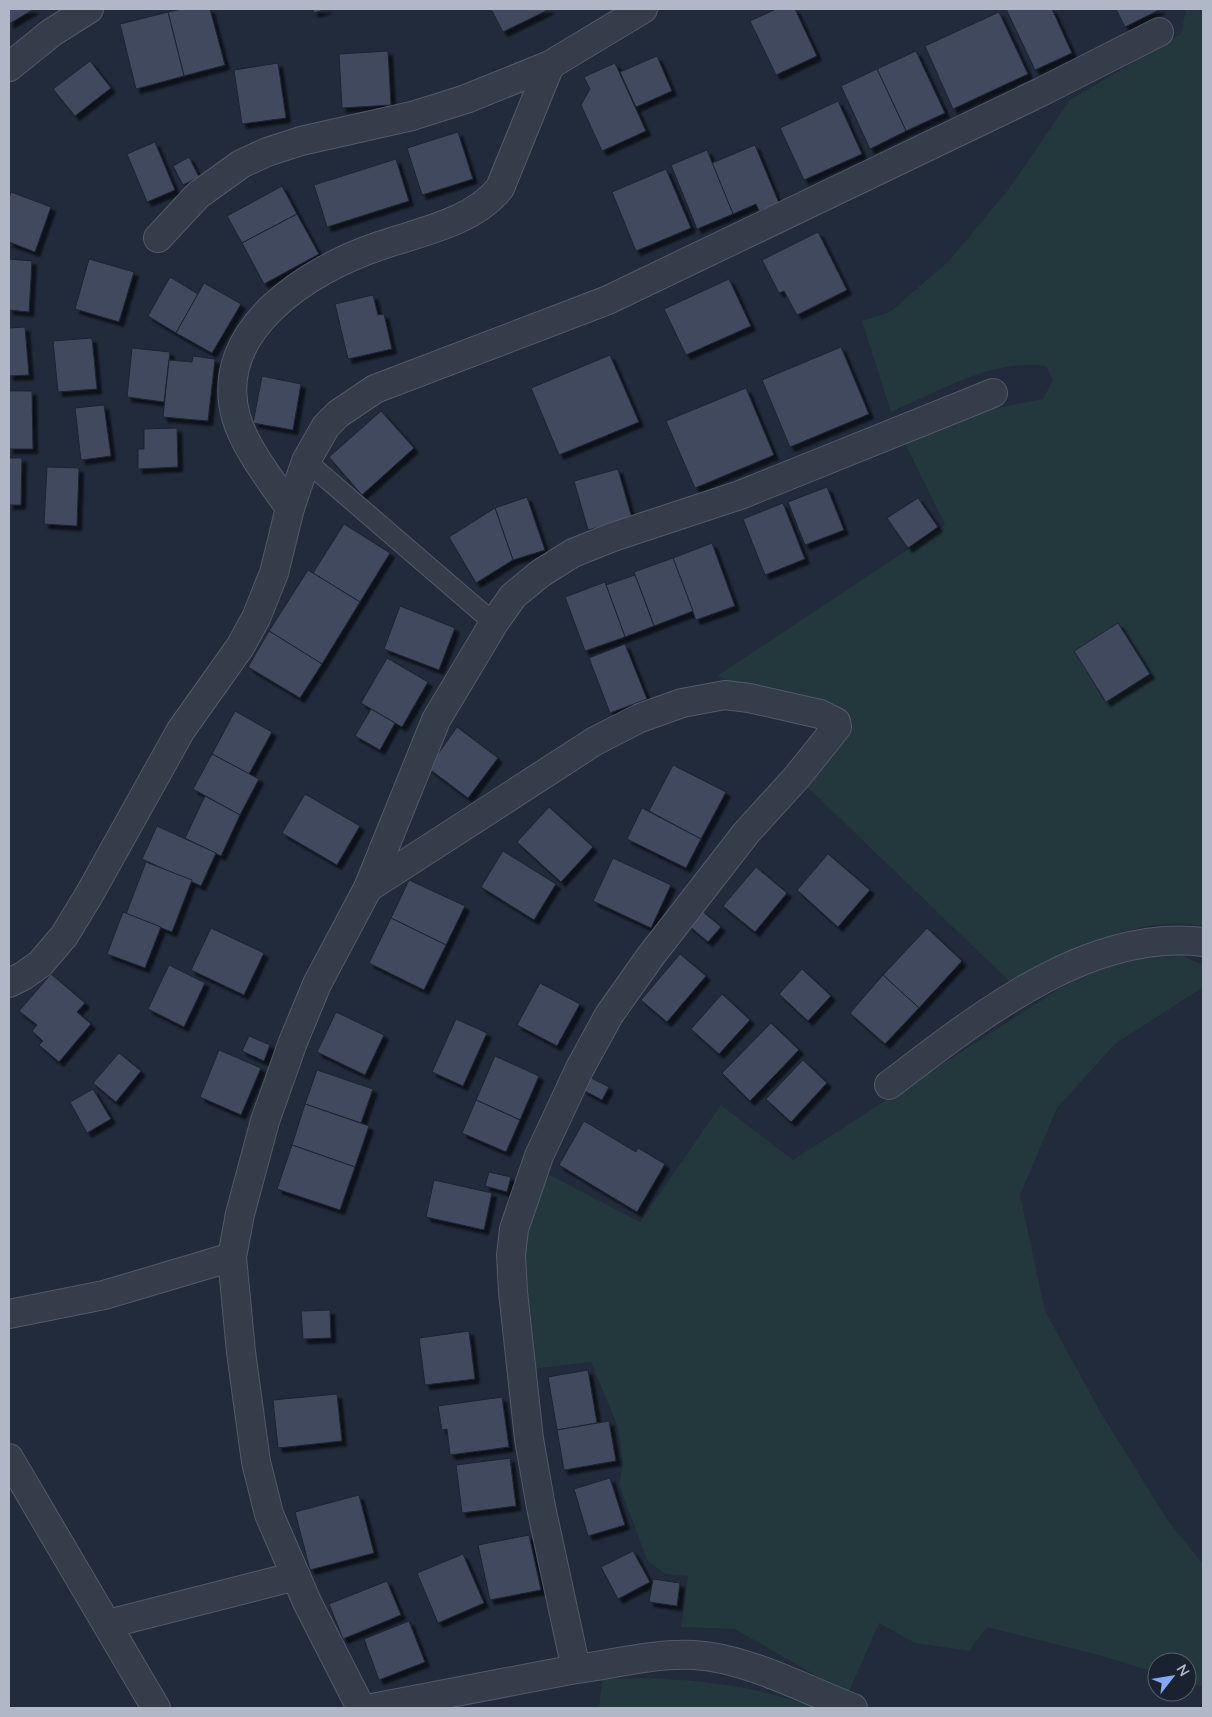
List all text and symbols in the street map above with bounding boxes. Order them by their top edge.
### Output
north arrow [1147,1652,1197,1702]
text: N [1174,1661,1194,1679]

